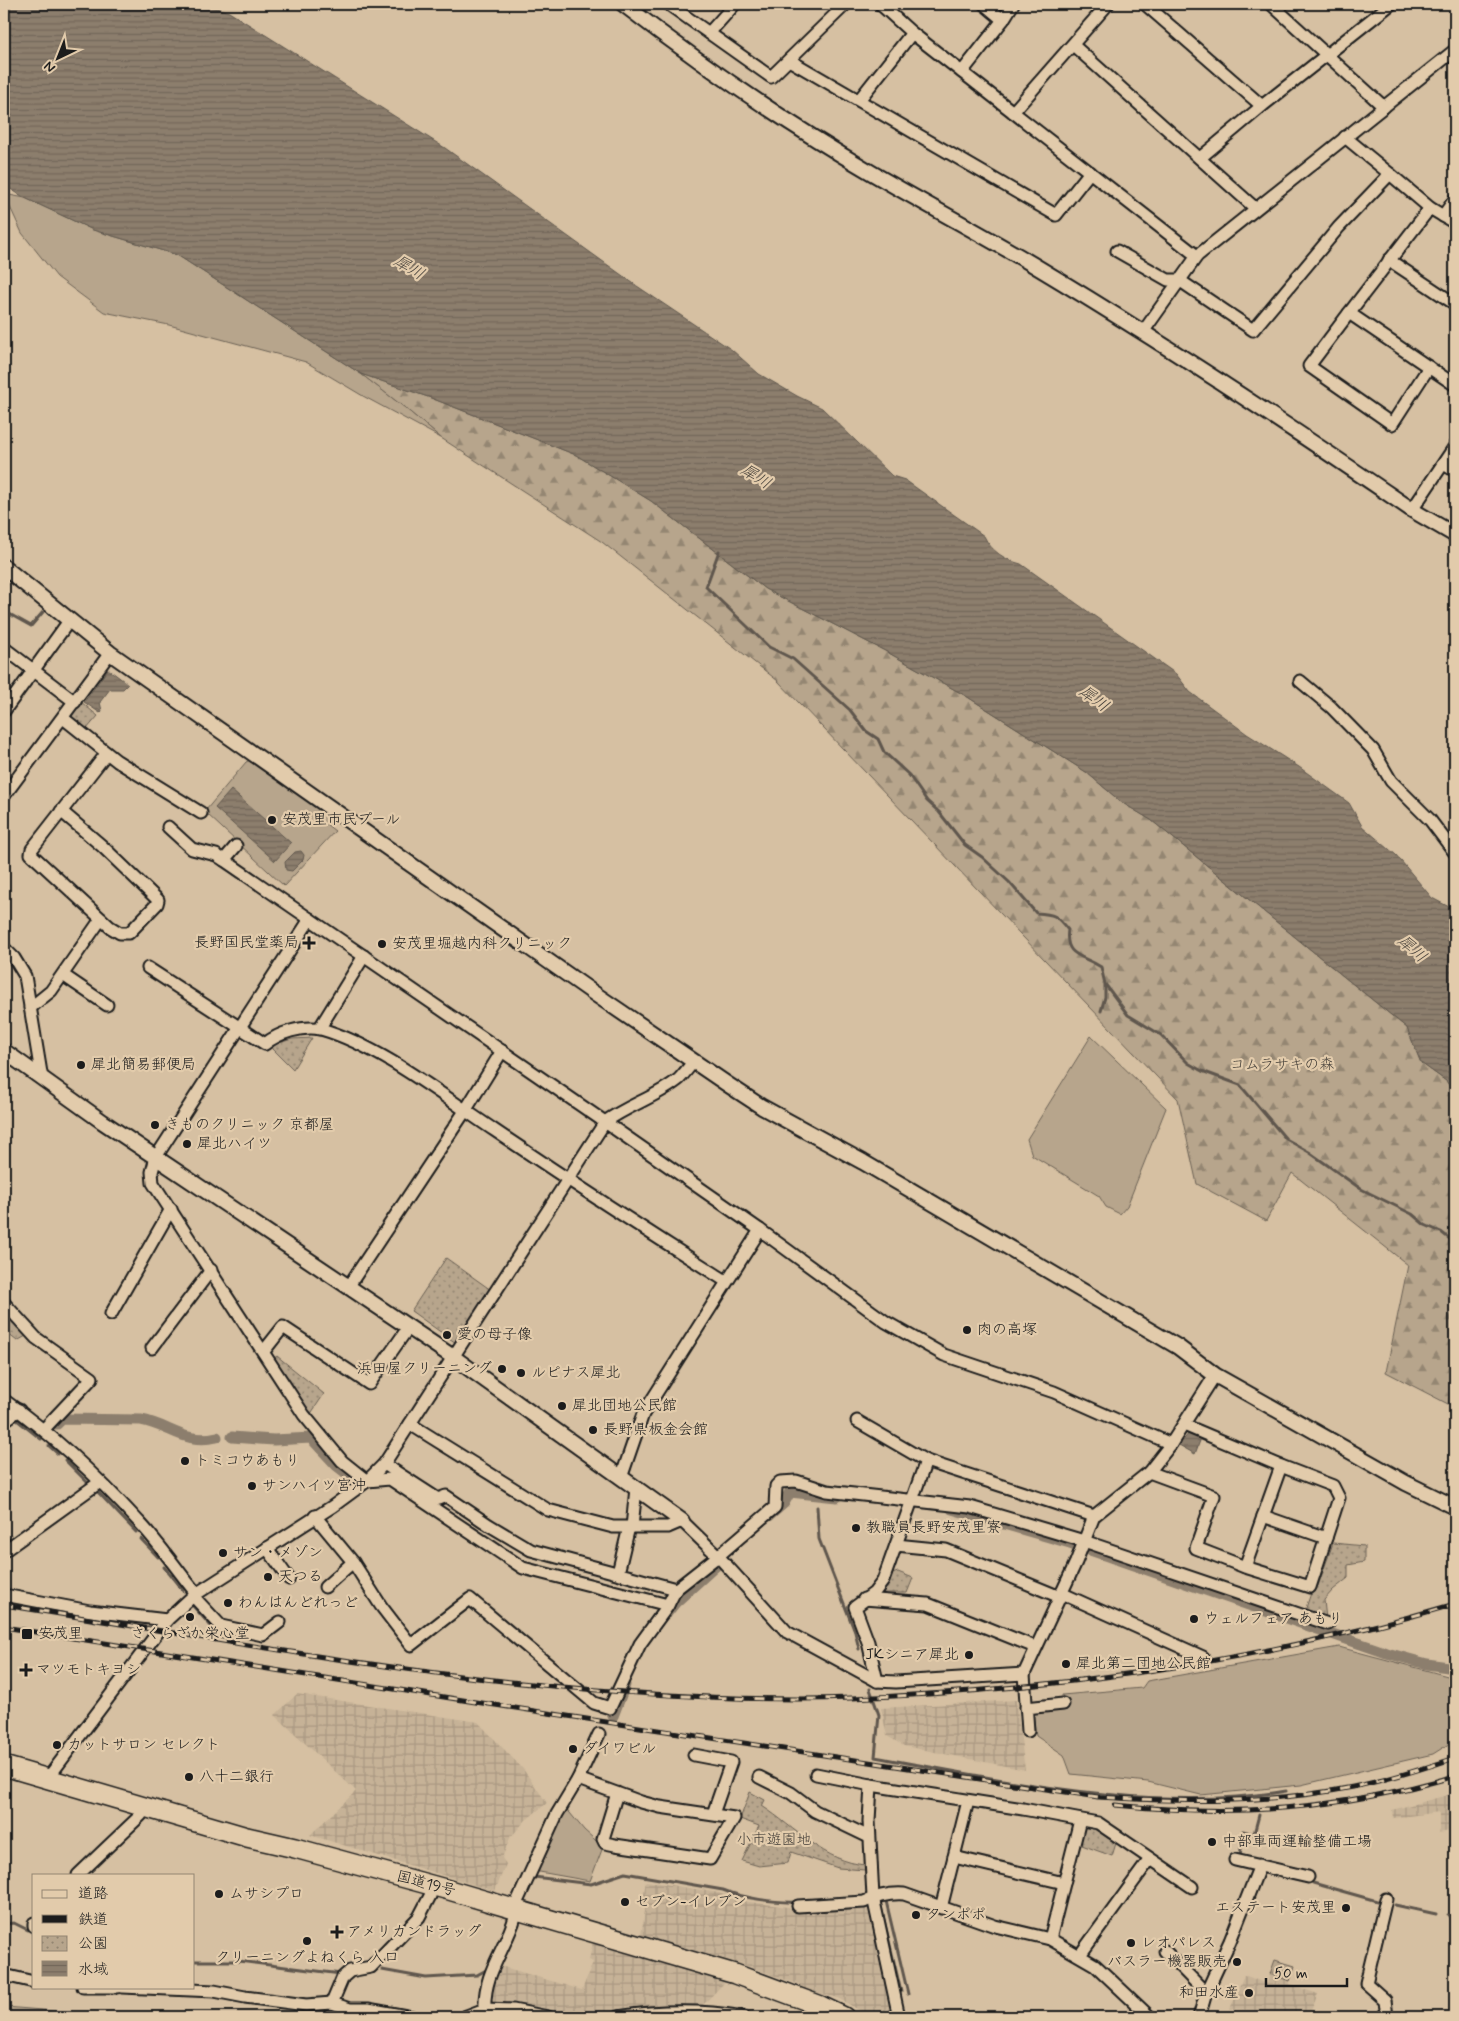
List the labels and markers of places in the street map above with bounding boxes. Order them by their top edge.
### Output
place label: 安茂里市民プール [282,810,400,830]
marker: 安茂里市民プール [266,814,278,826]
place label: 長野国民堂薬局 [194,933,299,953]
place label: 安茂里堀越内科クリニック [392,934,572,954]
marker: 長野国民堂薬局 [303,937,315,949]
marker: 安茂里堀越内科クリニック [376,938,388,950]
place label: 犀北簡易郵便局 [91,1055,196,1075]
marker: 犀北簡易郵便局 [75,1059,87,1071]
place label: きものクリニック 京都屋 [165,1115,334,1135]
marker: きものクリニック 京都屋 [149,1119,161,1131]
place label: 犀北ハイツ [197,1134,272,1154]
marker: 犀北ハイツ [181,1138,193,1150]
place label: 肉の高塚 [977,1320,1037,1340]
marker: 肉の高塚 [961,1324,973,1336]
place label: 愛の母子像 [457,1325,532,1345]
marker: 愛の母子像 [441,1329,453,1341]
place label: 浜田屋クリーニング [357,1359,492,1379]
marker: 浜田屋クリーニング [496,1363,508,1375]
place label: ルピナス犀北 [531,1363,620,1383]
marker: ルピナス犀北 [515,1367,527,1379]
place label: 犀北団地公民館 [572,1396,677,1416]
marker: 犀北団地公民館 [556,1400,568,1412]
place label: 長野県板金会館 [603,1420,708,1440]
marker: 長野県板金会館 [587,1424,599,1436]
place label: トミコウあもり [195,1451,300,1471]
marker: トミコウあもり [179,1455,191,1467]
place label: サンハイツ宮沖 [262,1476,366,1496]
marker: サンハイツ宮沖 [246,1480,258,1492]
place label: 教職員長野安茂里寮 [866,1518,1001,1538]
marker: 教職員長野安茂里寮 [850,1522,862,1534]
place label: サン・メゾン [233,1543,323,1563]
marker: サン・メゾン [217,1547,229,1559]
place label: 天つる [278,1567,323,1587]
marker: 天つる [262,1571,274,1583]
place label: わんはんどれっど [238,1593,358,1613]
marker: わんはんどれっど [222,1597,234,1609]
place label: ウェルフェア あもり [1204,1609,1343,1629]
marker: さくらざか栄心堂 [184,1611,196,1623]
marker: ウェルフェア あもり [1188,1613,1200,1625]
place label: 安茂里 [38,1624,83,1644]
place label: さくらざか栄心堂 [130,1624,250,1644]
marker: 安茂里 [20,1627,34,1641]
place label: JKシニア犀北 [865,1645,959,1665]
marker: JKシニア犀北 [963,1649,975,1661]
place label: 犀北第二団地公民館 [1076,1654,1211,1674]
marker: 犀北第二団地公民館 [1060,1658,1072,1670]
place label: マツモトキヨシ [36,1660,141,1680]
marker: マツモトキヨシ [20,1664,32,1676]
place label: カットサロン セレクト [67,1735,220,1755]
marker: カットサロン セレクト [51,1739,63,1751]
place label: ダイワビル [583,1739,656,1759]
marker: ダイワビル [567,1743,579,1755]
place label: 八十二銀行 [199,1767,274,1787]
marker: 八十二銀行 [183,1771,195,1783]
place label: 中部車両運輸整備工場 [1222,1832,1372,1852]
marker: 中部車両運輸整備工場 [1206,1836,1218,1848]
place label: ムサシプロ [229,1884,304,1904]
marker: ムサシプロ [213,1888,225,1900]
place label: セブン-イレブン [635,1892,747,1912]
marker: セブン-イレブン [619,1896,631,1908]
place label: エステート安茂里 [1215,1898,1336,1918]
marker: エステート安茂里 [1340,1902,1352,1914]
place label: タンポポ [926,1905,986,1925]
marker: タンポポ [910,1909,922,1921]
place label: アメリカンドラッグ [347,1922,481,1942]
marker: アメリカンドラッグ [331,1926,343,1938]
place label: レオパレス [1141,1933,1216,1953]
marker: クリーニングよねくら 入口 [301,1935,313,1947]
marker: レオパレス [1125,1937,1137,1949]
place label: クリーニングよねくら 入口 [215,1948,399,1968]
place label: バスラー機器販売 [1107,1952,1227,1972]
marker: バスラー機器販売 [1231,1956,1243,1968]
place label: 和田水産 [1179,1983,1239,2003]
marker: 和田水産 [1243,1987,1255,1999]

